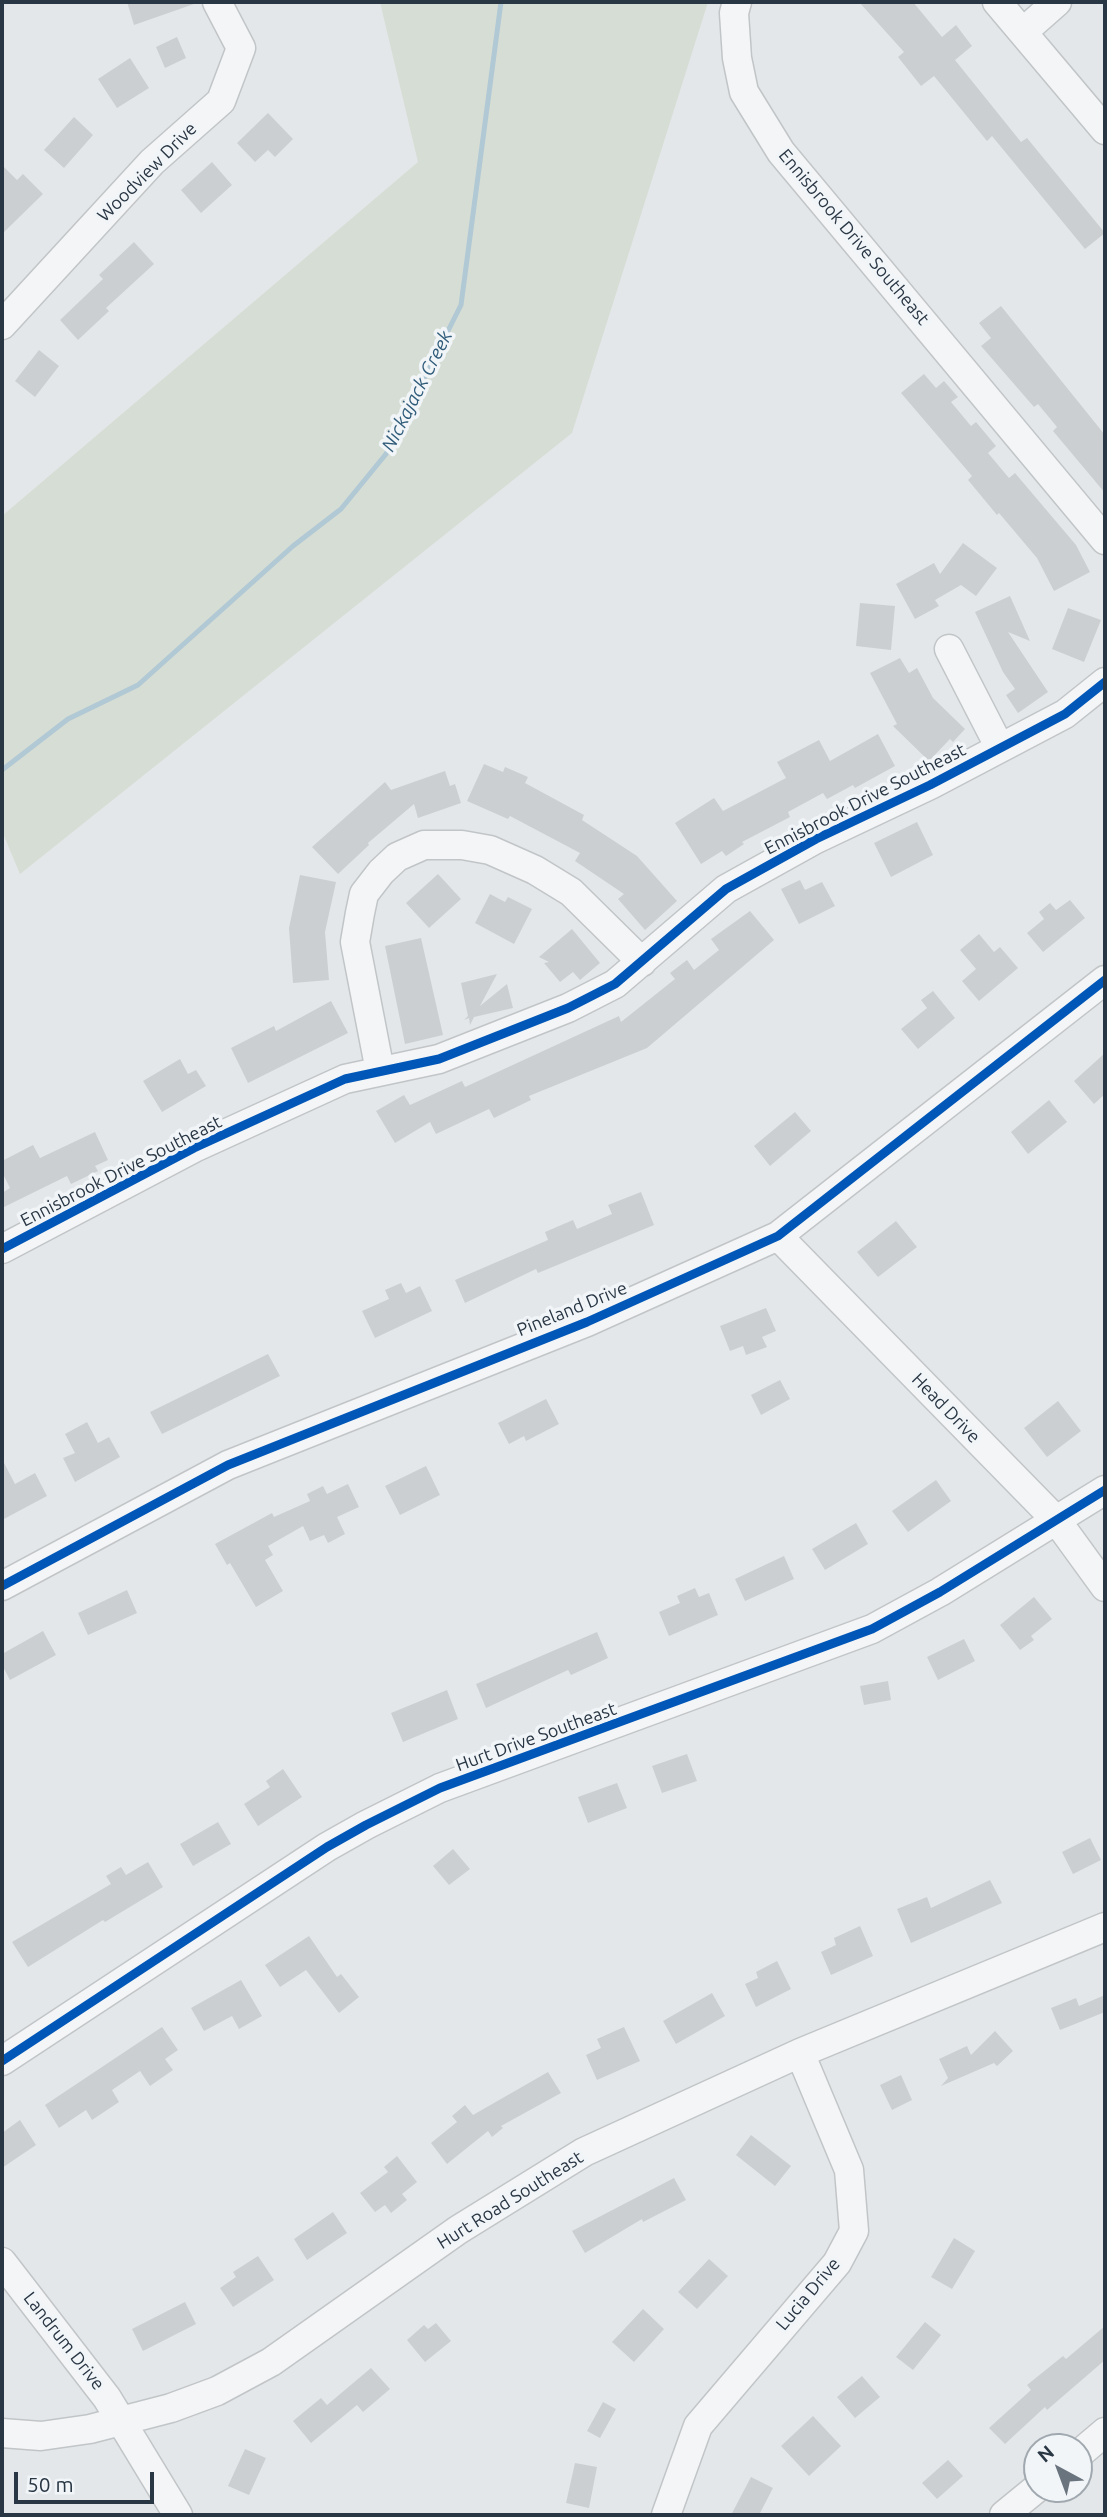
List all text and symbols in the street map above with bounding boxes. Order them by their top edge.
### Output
street label: Woodview Drive [93,118,201,226]
street label: Ennisbrook Drive Southeast [774,145,934,329]
water label: Nickajack Creek [377,327,457,455]
street label: Ennisbrook Drive Southeast [761,739,969,859]
street label: Ennisbrook Drive Southeast [17,1111,225,1231]
street label: Pineland Drive [514,1277,630,1341]
street label: Head Drive [907,1369,985,1447]
street label: Hurt Drive Southeast [453,1698,619,1776]
street label: Hurt Road Southeast [433,2146,587,2254]
street label: Lucia Drive [771,2253,845,2335]
street label: Landrum Drive [19,2288,109,2394]
north arrow [1023,2433,1093,2503]
text: N [1033,2441,1058,2467]
scale bar [18,2458,158,2502]
text: 50 m [27,2472,74,2496]

